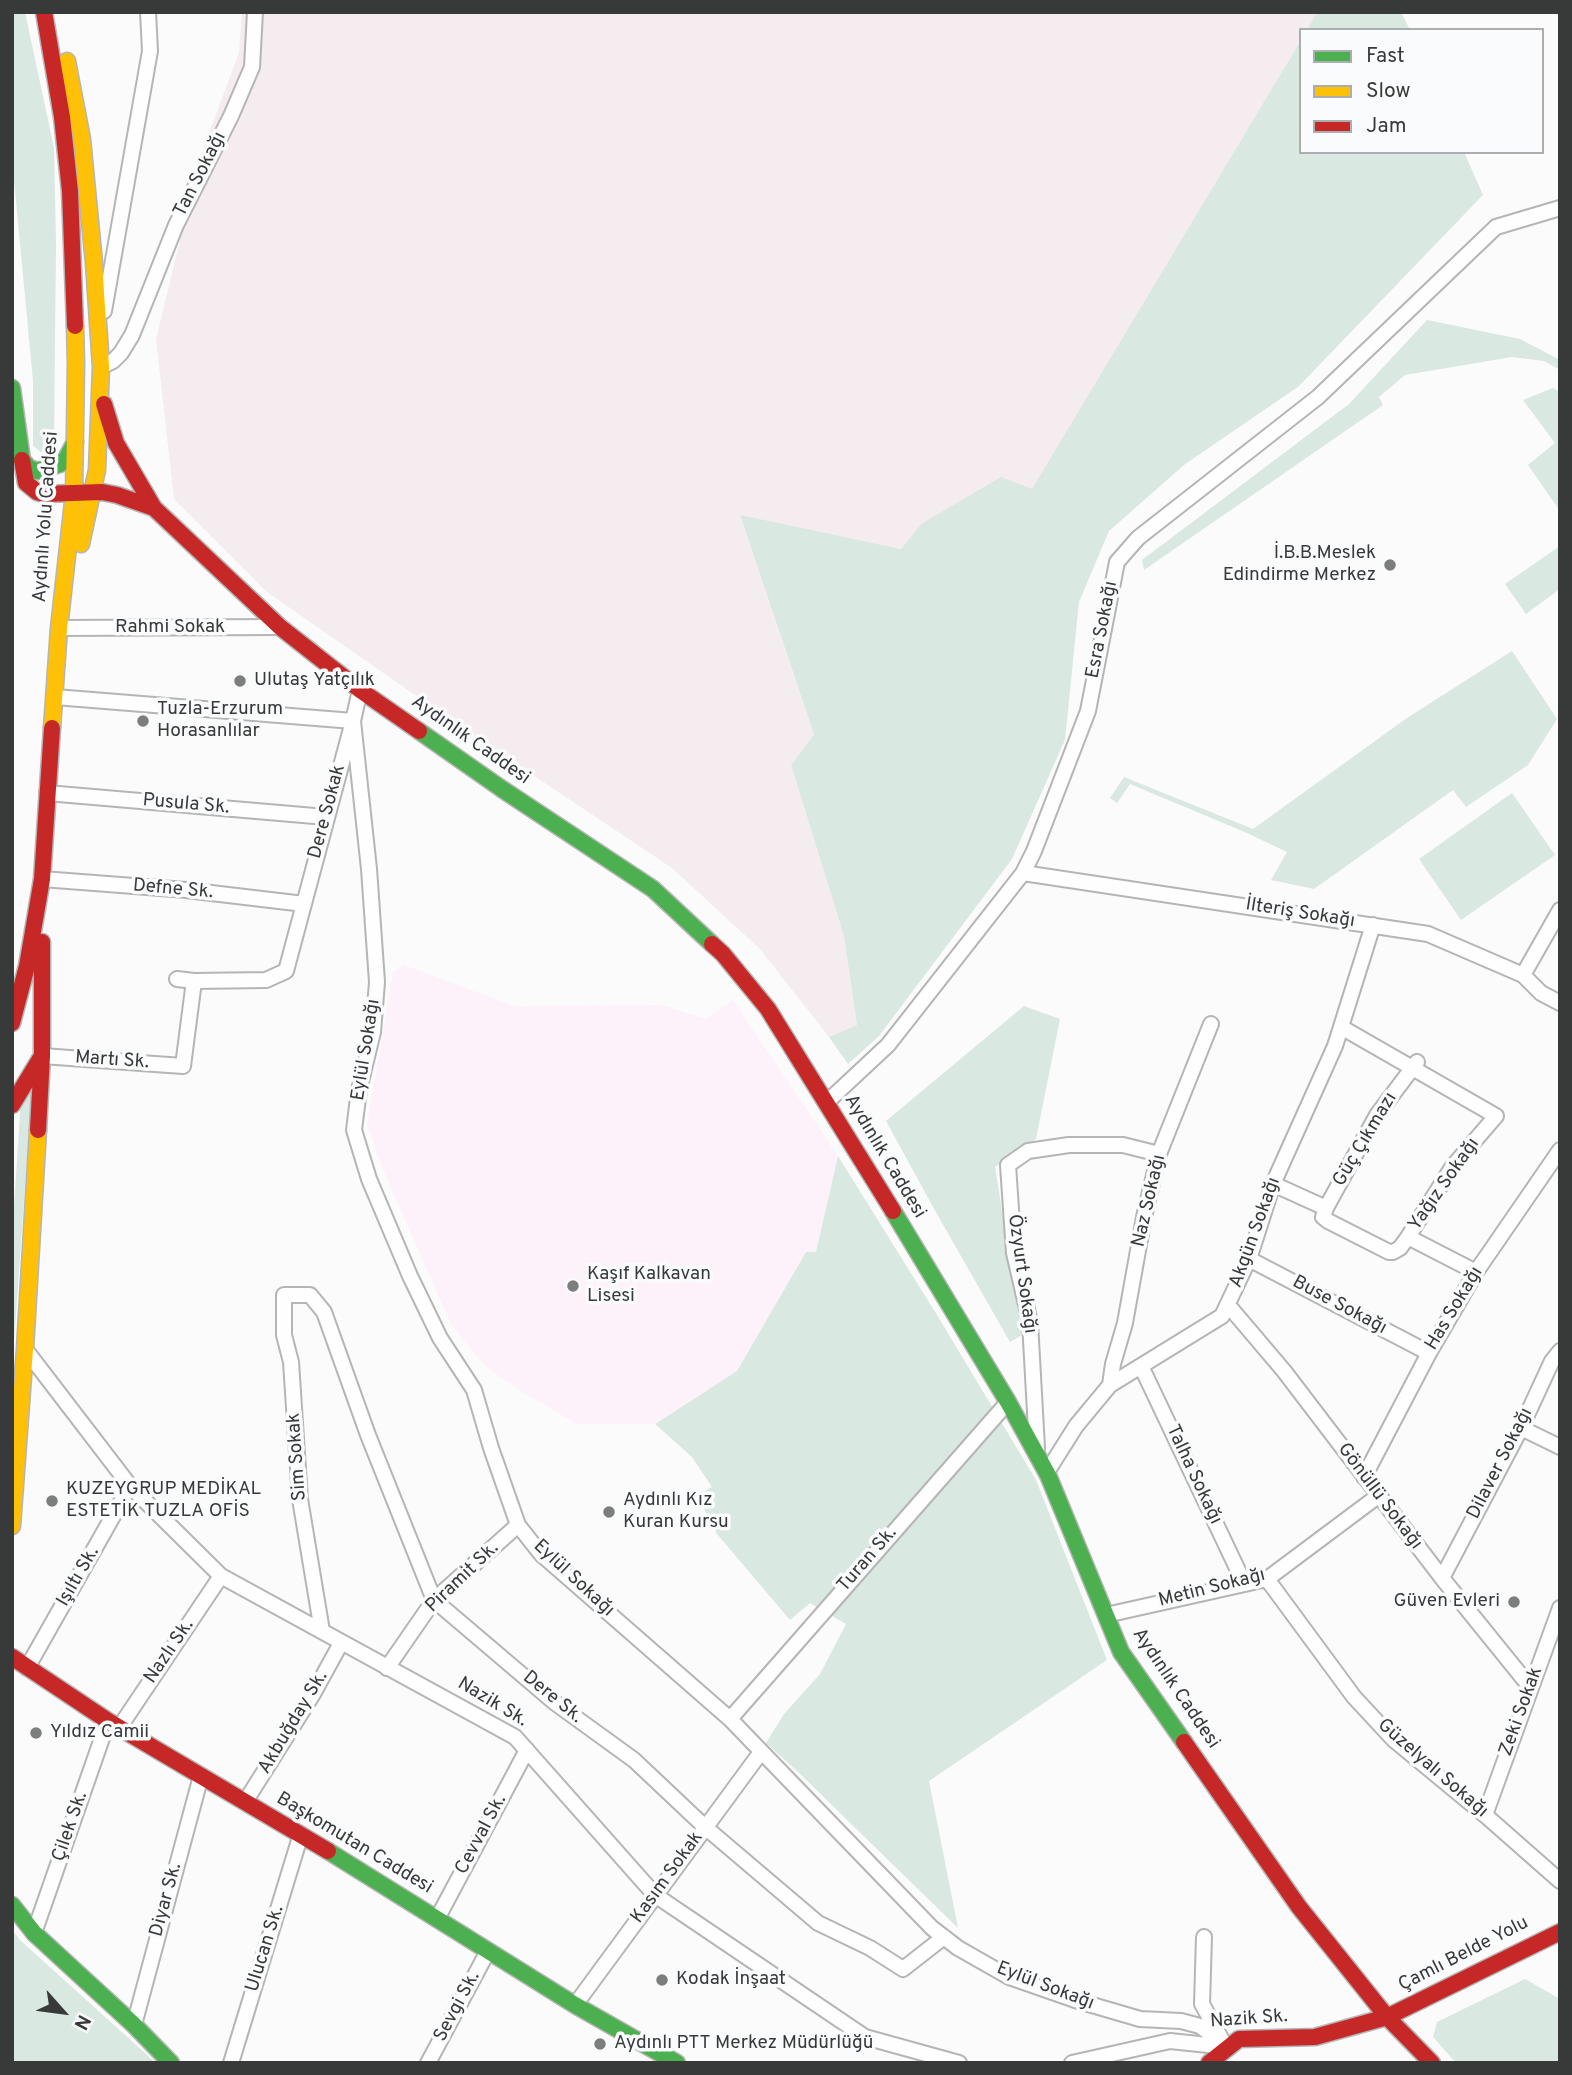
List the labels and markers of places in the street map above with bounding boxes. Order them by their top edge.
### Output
place label: İ.B.B.Meslek Edindirme Merkez [1223,543,1376,587]
marker: İ.B.B.Meslek Edindirme Merkez [1382,557,1398,573]
place label: Ulutaş Yatçılık [254,670,375,692]
marker: Ulutaş Yatçılık [232,673,248,689]
place label: Tuzla-Erzurum Horasanlılar [157,699,283,743]
marker: Tuzla-Erzurum Horasanlılar [135,713,151,729]
place label: Kaşıf Kalkavan Lisesi [587,1264,711,1308]
marker: Kaşıf Kalkavan Lisesi [565,1278,581,1294]
place label: KUZEYGRUP MEDİKAL ESTETİK TUZLA OFİS [66,1479,261,1523]
place label: Aydınlı Kız Kuran Kursu [623,1490,729,1534]
marker: KUZEYGRUP MEDİKAL ESTETİK TUZLA OFİS [44,1493,60,1509]
marker: Aydınlı Kız Kuran Kursu [601,1504,617,1520]
place label: Güven Evleri [1393,1591,1500,1613]
marker: Güven Evleri [1506,1594,1522,1610]
place label: Yıldız Camii [50,1722,149,1744]
marker: Yıldız Camii [28,1725,44,1741]
place label: Kodak İnşaat [676,1969,786,1991]
marker: Kodak İnşaat [654,1972,670,1988]
place label: Aydınlı PTT Merkez Müdürlüğü [614,2033,873,2055]
marker: Aydınlı PTT Merkez Müdürlüğü [592,2036,608,2052]

